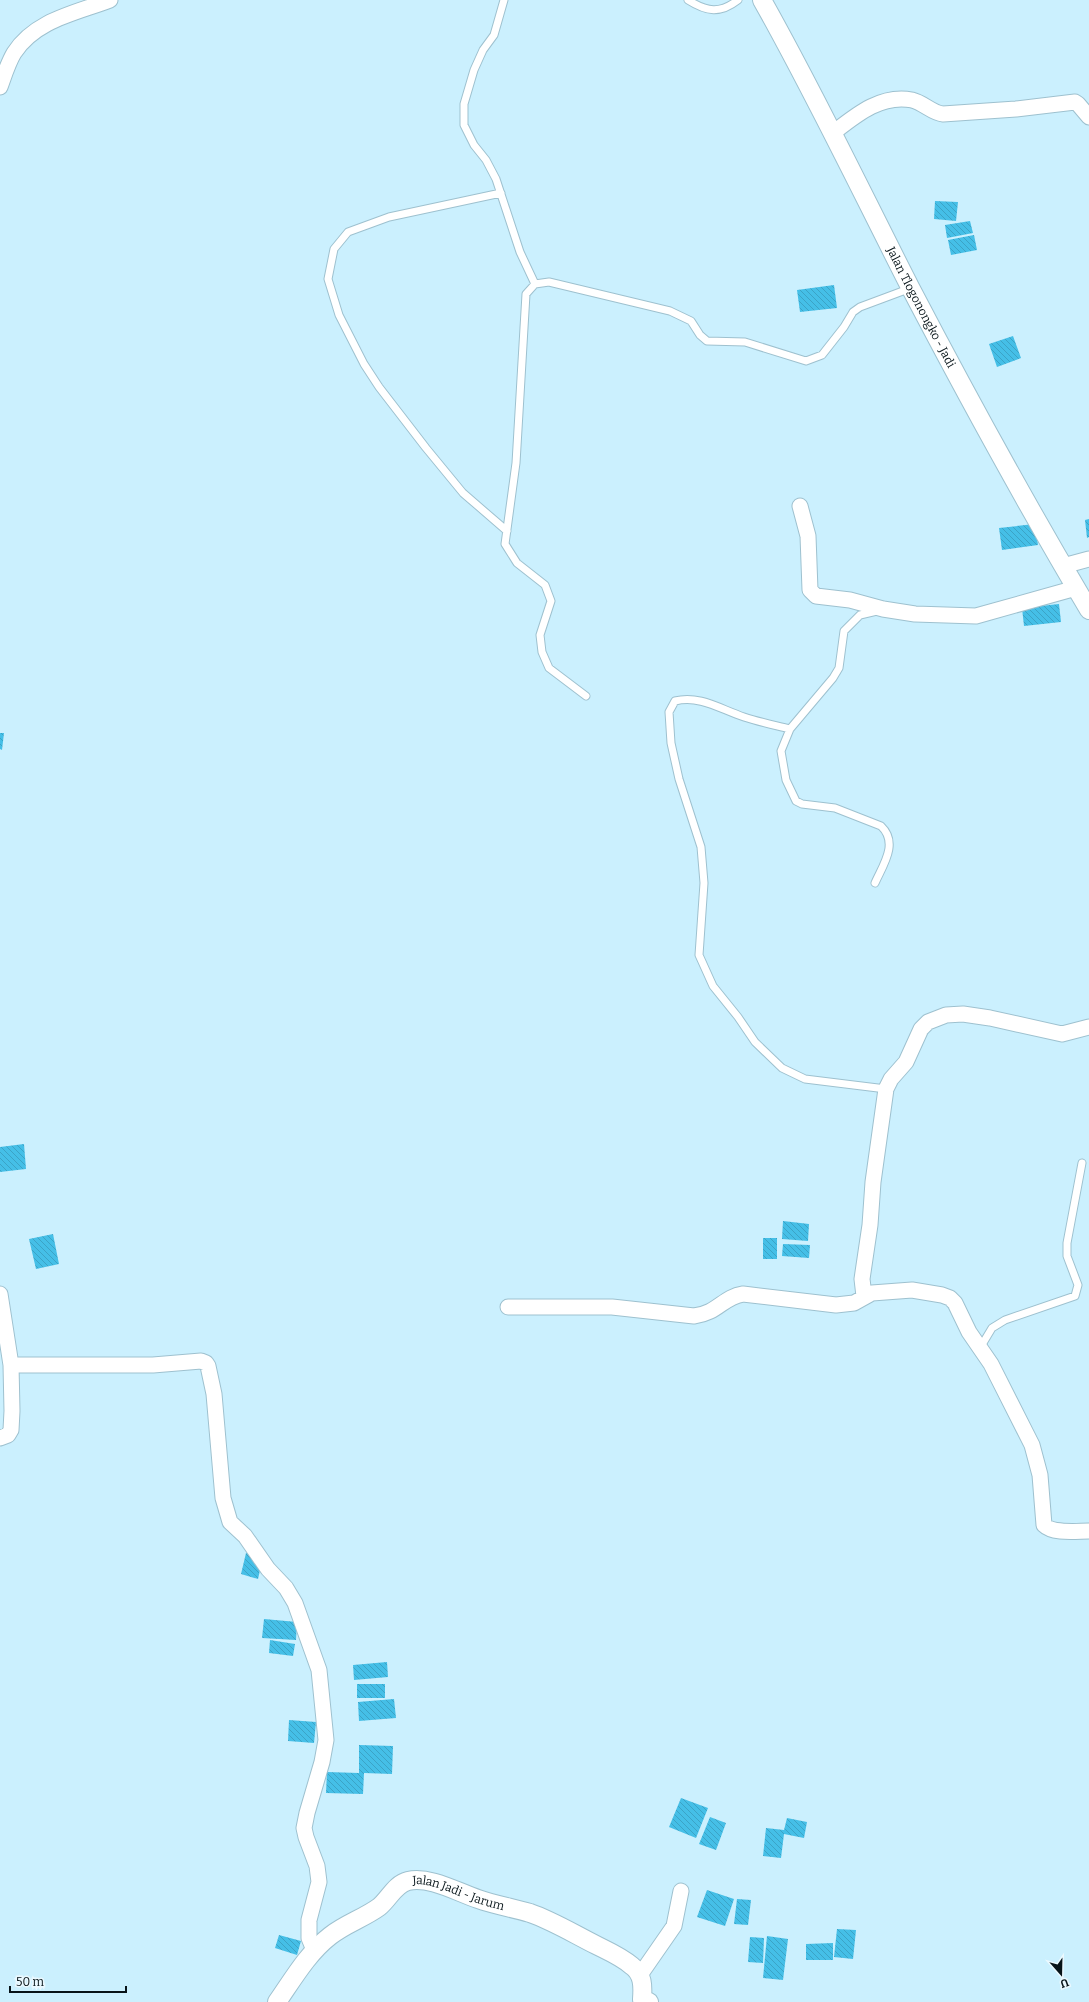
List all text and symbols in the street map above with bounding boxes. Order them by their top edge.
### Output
street label: Jalan Tlogonongko - Jadi [883,244,959,370]
street label: Jalan Jadi - Jarum [411,1873,506,1913]
north arrow [1041,1954,1081,1994]
scale bar [10,1968,126,1994]
text: 50 m [16,1975,45,1989]
text: U [1058,1975,1070,1990]

